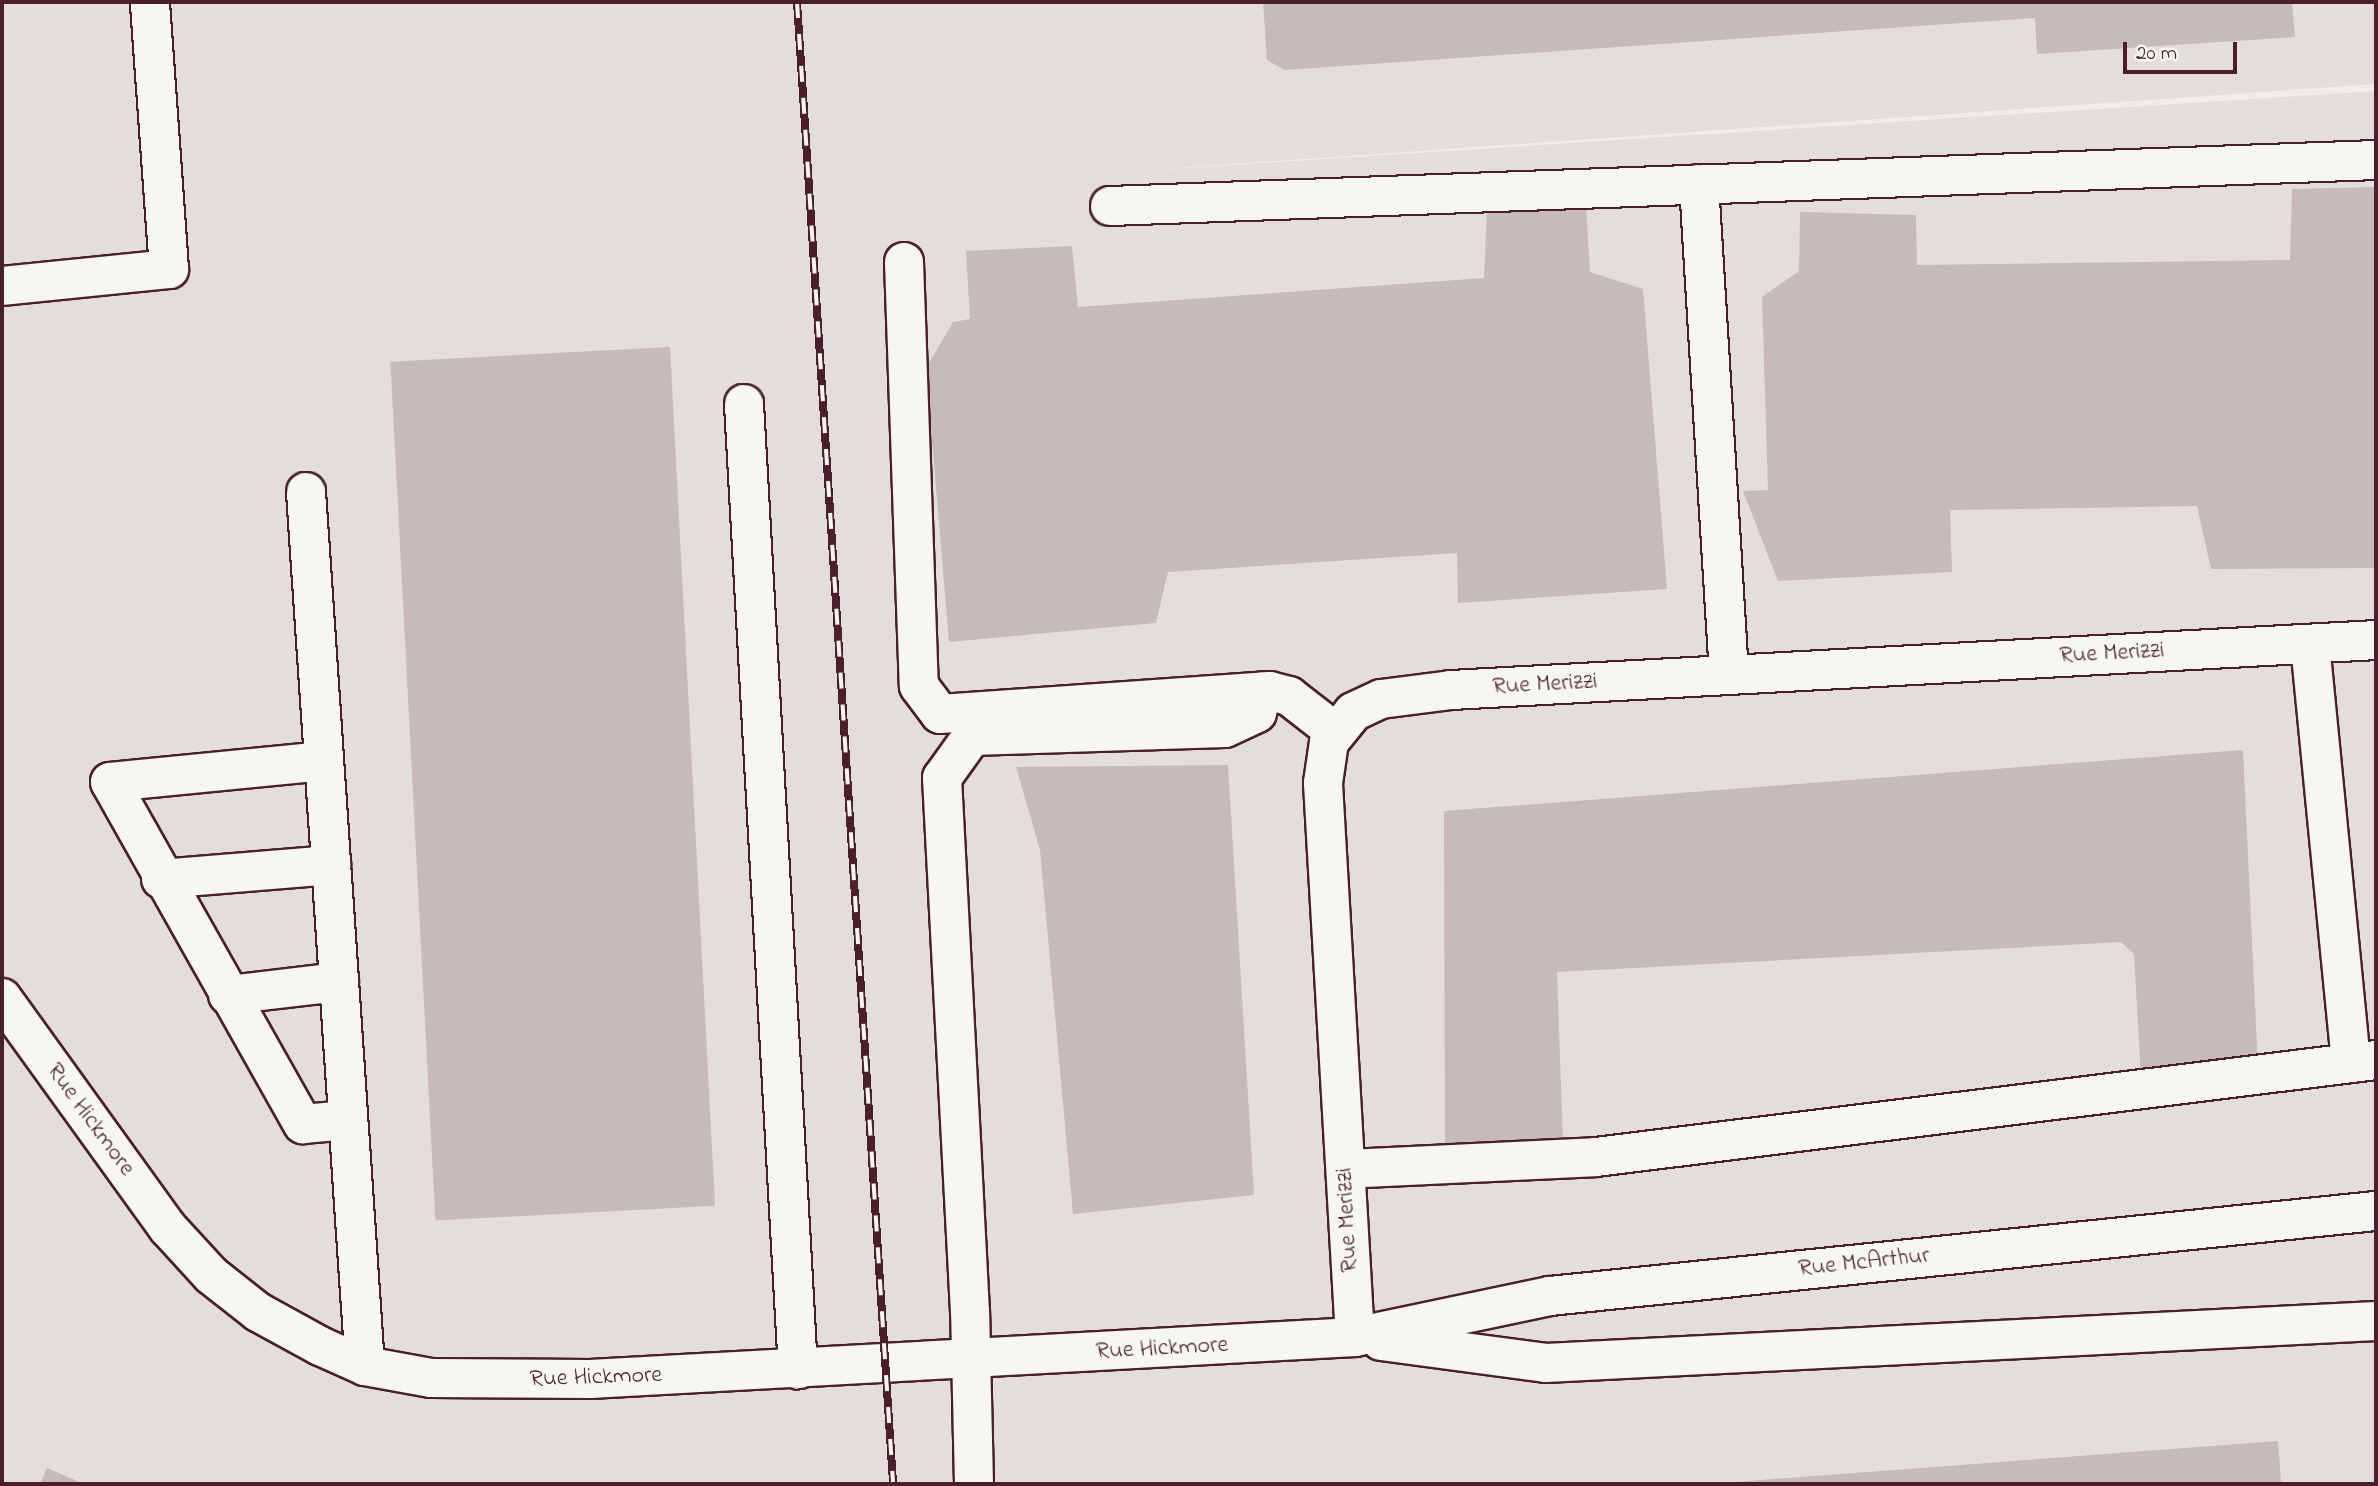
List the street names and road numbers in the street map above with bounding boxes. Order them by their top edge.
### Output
street label: Rue Merizzi [2059,637,2165,671]
street label: Rue Merizzi [1492,668,1598,702]
street label: Rue Hickmore [39,1058,141,1182]
street label: Rue Merizzi [1331,1167,1365,1273]
street label: Rue McArthur [1797,1242,1931,1284]
street label: Rue Hickmore [1095,1331,1229,1367]
street label: Rue Hickmore [529,1361,663,1395]

